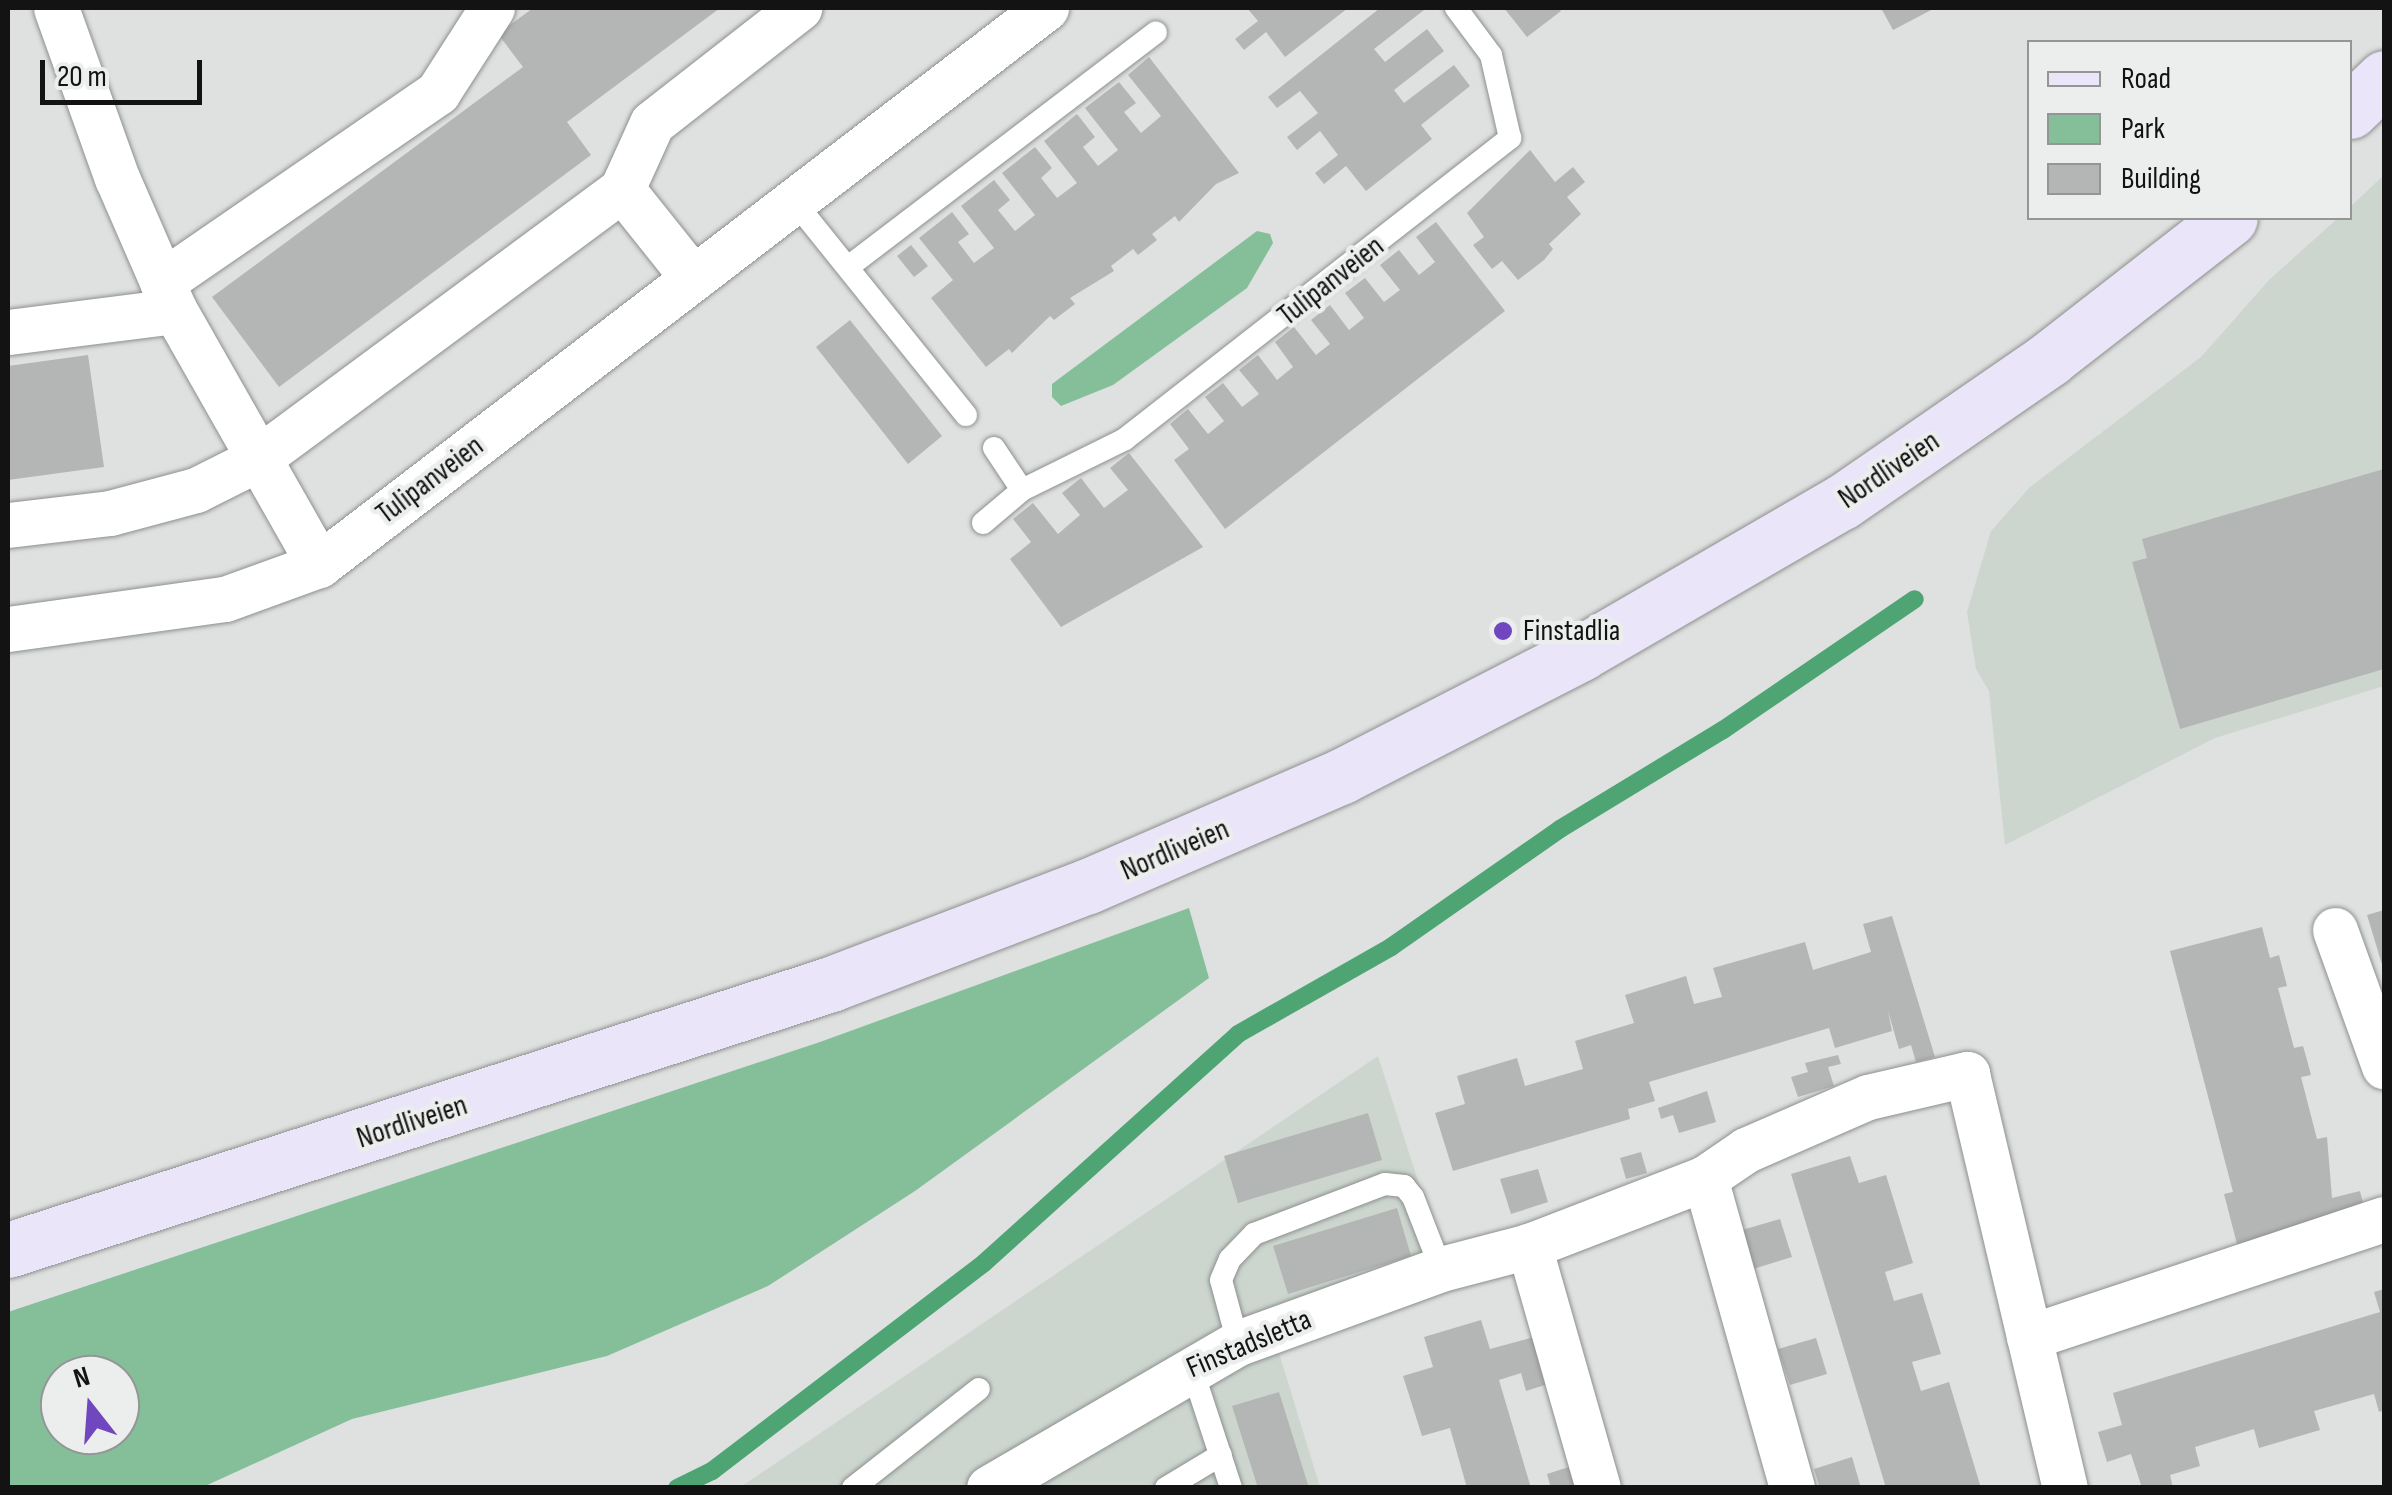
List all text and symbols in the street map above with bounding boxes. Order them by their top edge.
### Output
scale bar [45,40,208,102]
legend [2027,40,2352,220]
text: 20 m [57,59,107,95]
text: Road [2121,61,2171,97]
text: Park [2121,111,2165,147]
text: Building [2121,161,2201,197]
street label: Tulipanveien [1271,228,1391,334]
street label: Nordliveien [1832,423,1946,517]
street label: Tulipanveien [369,428,491,532]
place label: Finstadlia [1523,613,1620,649]
marker: Finstadlia [1492,620,1514,642]
street label: Nordliveien [1115,811,1235,889]
street label: Nordliveien [352,1087,472,1157]
street label: Finstadsletta [1181,1302,1317,1386]
north arrow [40,1355,140,1455]
text: N [70,1360,94,1396]

